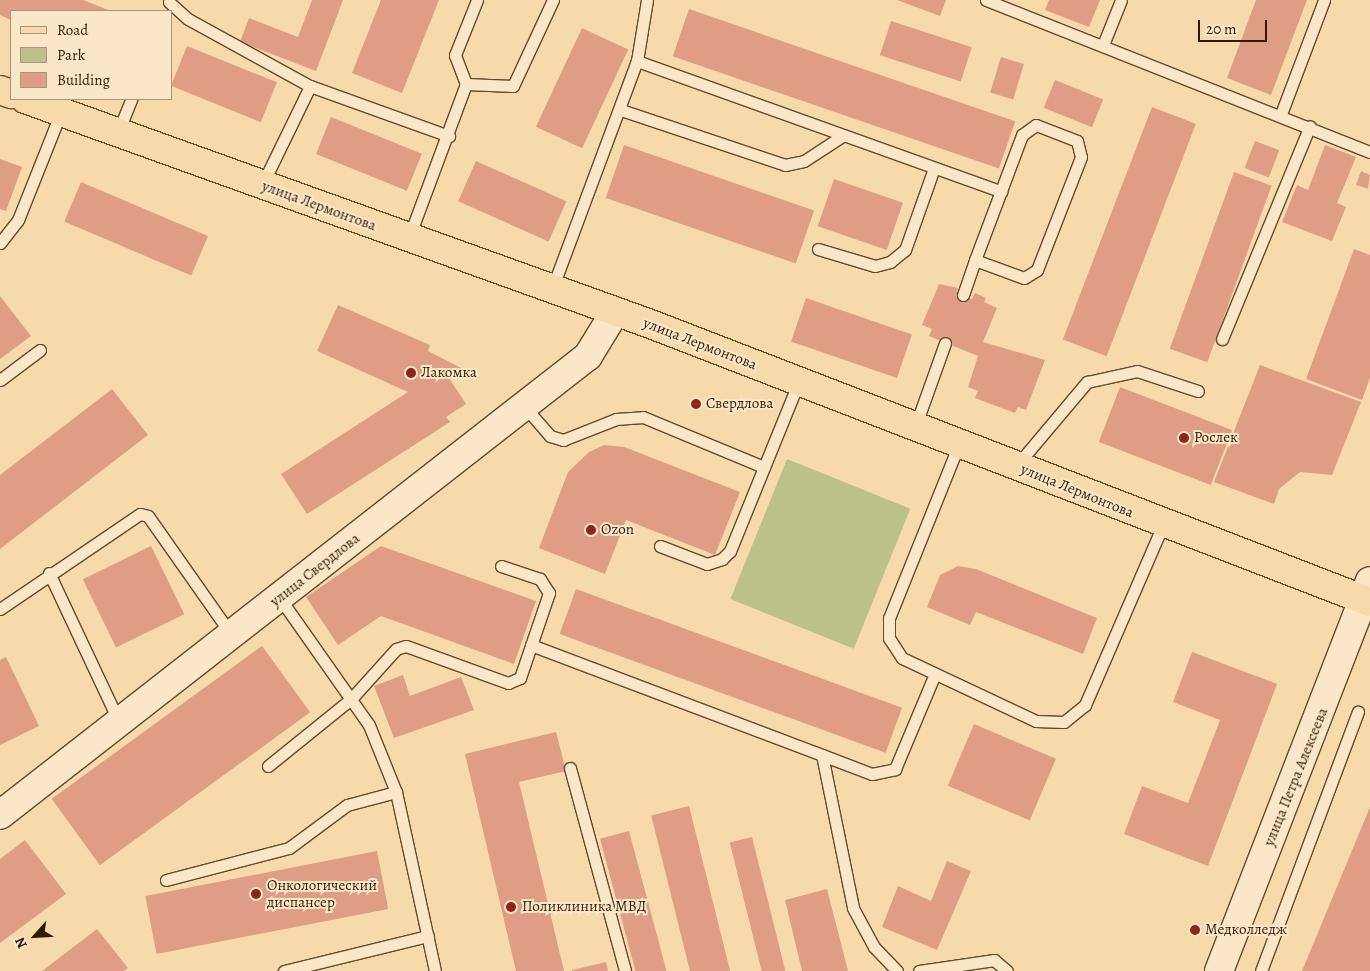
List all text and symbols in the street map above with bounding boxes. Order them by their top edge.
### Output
legend [10,10,172,100]
scale bar [1200,10,1269,42]
text: 20 m [1206,19,1237,39]
text: Road [57,20,88,40]
text: Park [57,45,85,65]
text: Building [57,70,110,90]
street label: улица Лермонтова [259,177,379,235]
street label: улица Лермонтова [641,314,759,374]
place label: Лакомка [421,364,477,382]
marker: Лакомка [405,367,417,379]
place label: Свердлова [706,395,773,413]
marker: Свердлова [690,398,702,410]
place label: Рослек [1194,429,1238,447]
marker: Рослек [1178,432,1190,444]
street label: улица Лермонтова [1018,460,1136,522]
place label: Ozon [601,521,634,539]
marker: Ozon [585,524,597,536]
street label: улица Свердлова [267,529,363,611]
street label: улица Петра Алексеева [1260,705,1332,849]
place label: Онкологический диспансер [267,876,377,911]
marker: Онкологический диспансер [249,887,263,901]
place label: Поликлиника МВД [522,898,646,916]
marker: Поликлиника МВД [504,900,518,914]
north arrow [10,911,60,961]
place label: Медколледж [1205,921,1287,939]
marker: Медколледж [1189,924,1201,936]
text: N [10,934,32,952]

